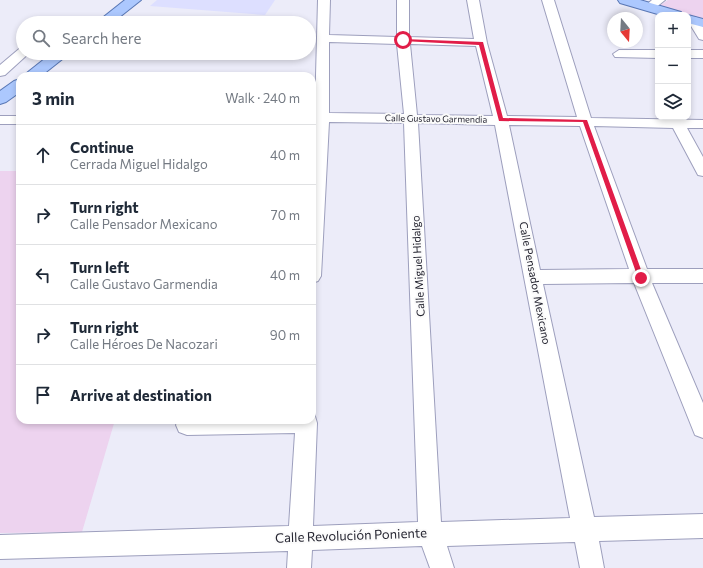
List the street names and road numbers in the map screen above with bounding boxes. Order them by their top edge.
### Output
street label: Calle Gustavo Garmendia [385,112,488,125]
street label: Calle Miguel Hidalgo [408,215,427,317]
street label: Calle Pensador Mexicano [517,220,554,346]
street label: Calle Revolución Poniente [275,524,427,546]

